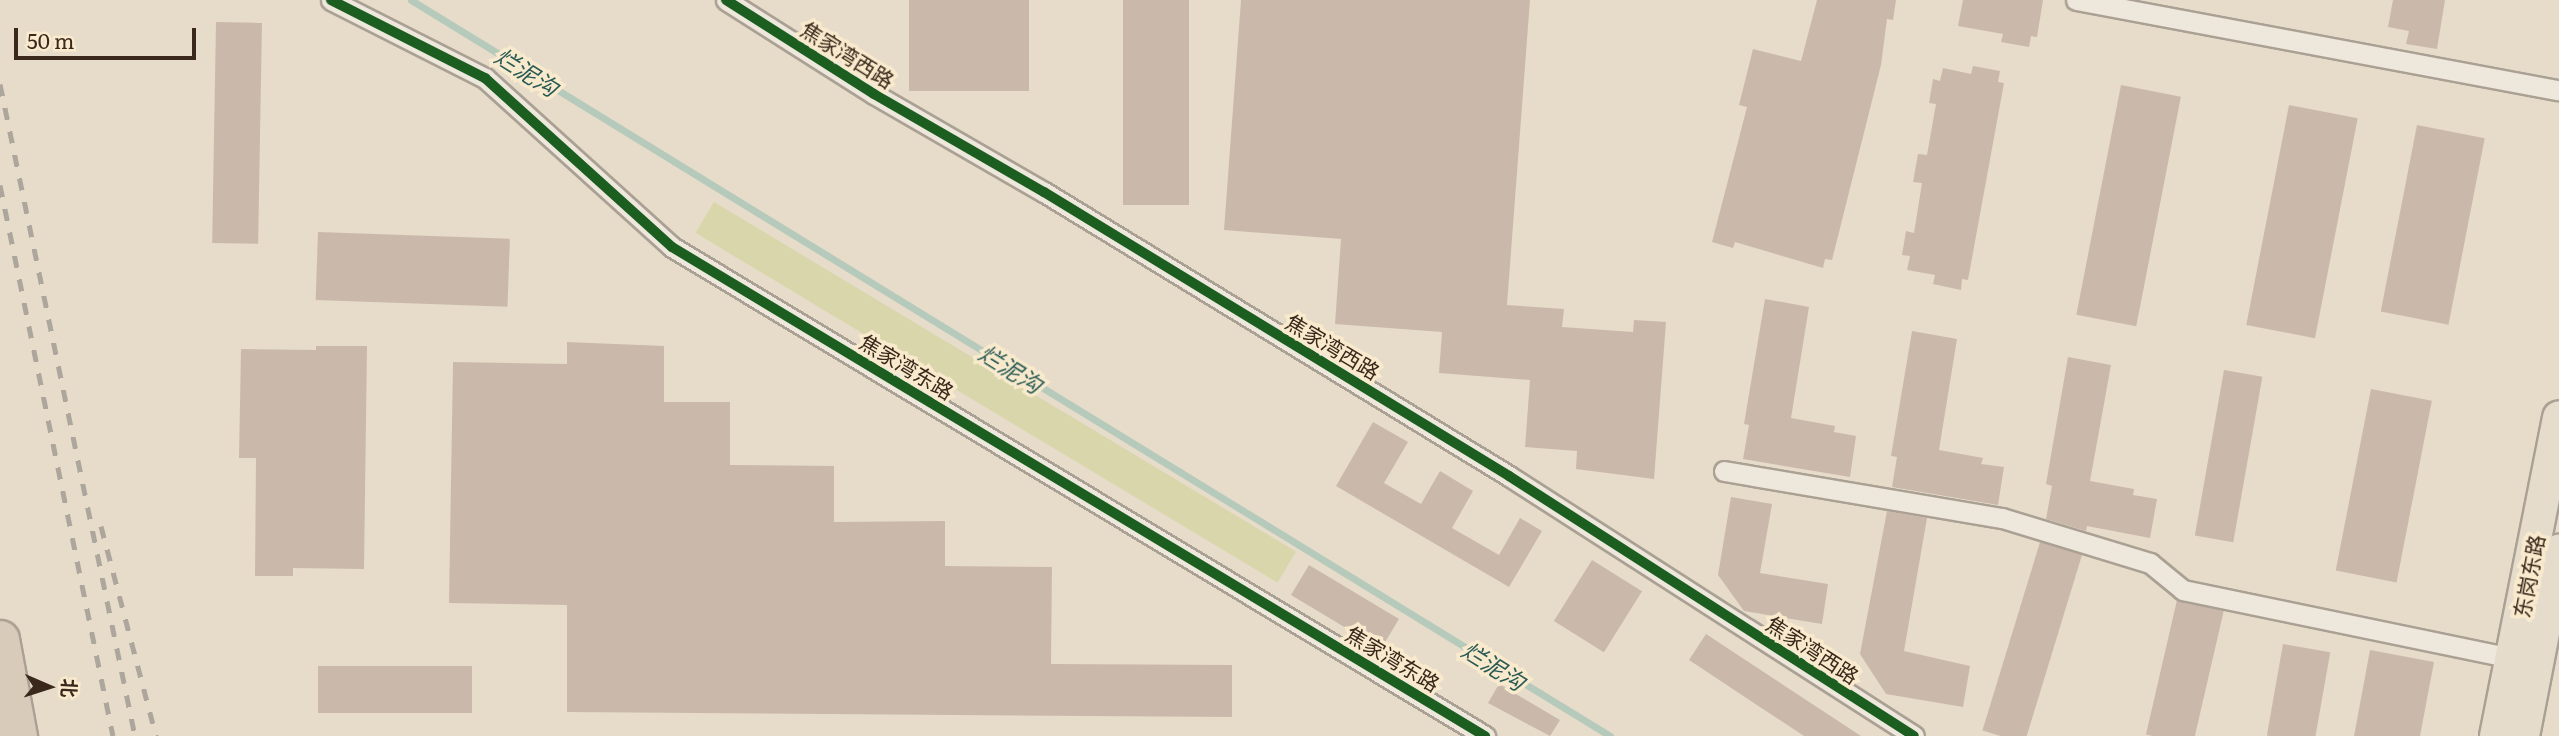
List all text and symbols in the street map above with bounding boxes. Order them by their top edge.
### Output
scale bar [18,14,200,58]
street label: 焦家湾西路 [797,15,899,93]
text: 50 m [27,24,74,55]
water label: 烂泥沟 [490,41,564,101]
street label: 焦家湾西路 [1282,308,1384,384]
street label: 焦家湾东路 [856,328,958,404]
water label: 烂泥沟 [974,338,1048,398]
street label: 东岗东路 [2508,532,2548,620]
street label: 焦家湾西路 [1762,610,1864,688]
street label: 焦家湾东路 [1342,620,1444,696]
water label: 烂泥沟 [1457,635,1531,695]
north arrow [14,652,84,722]
text: 北 [55,678,84,698]

